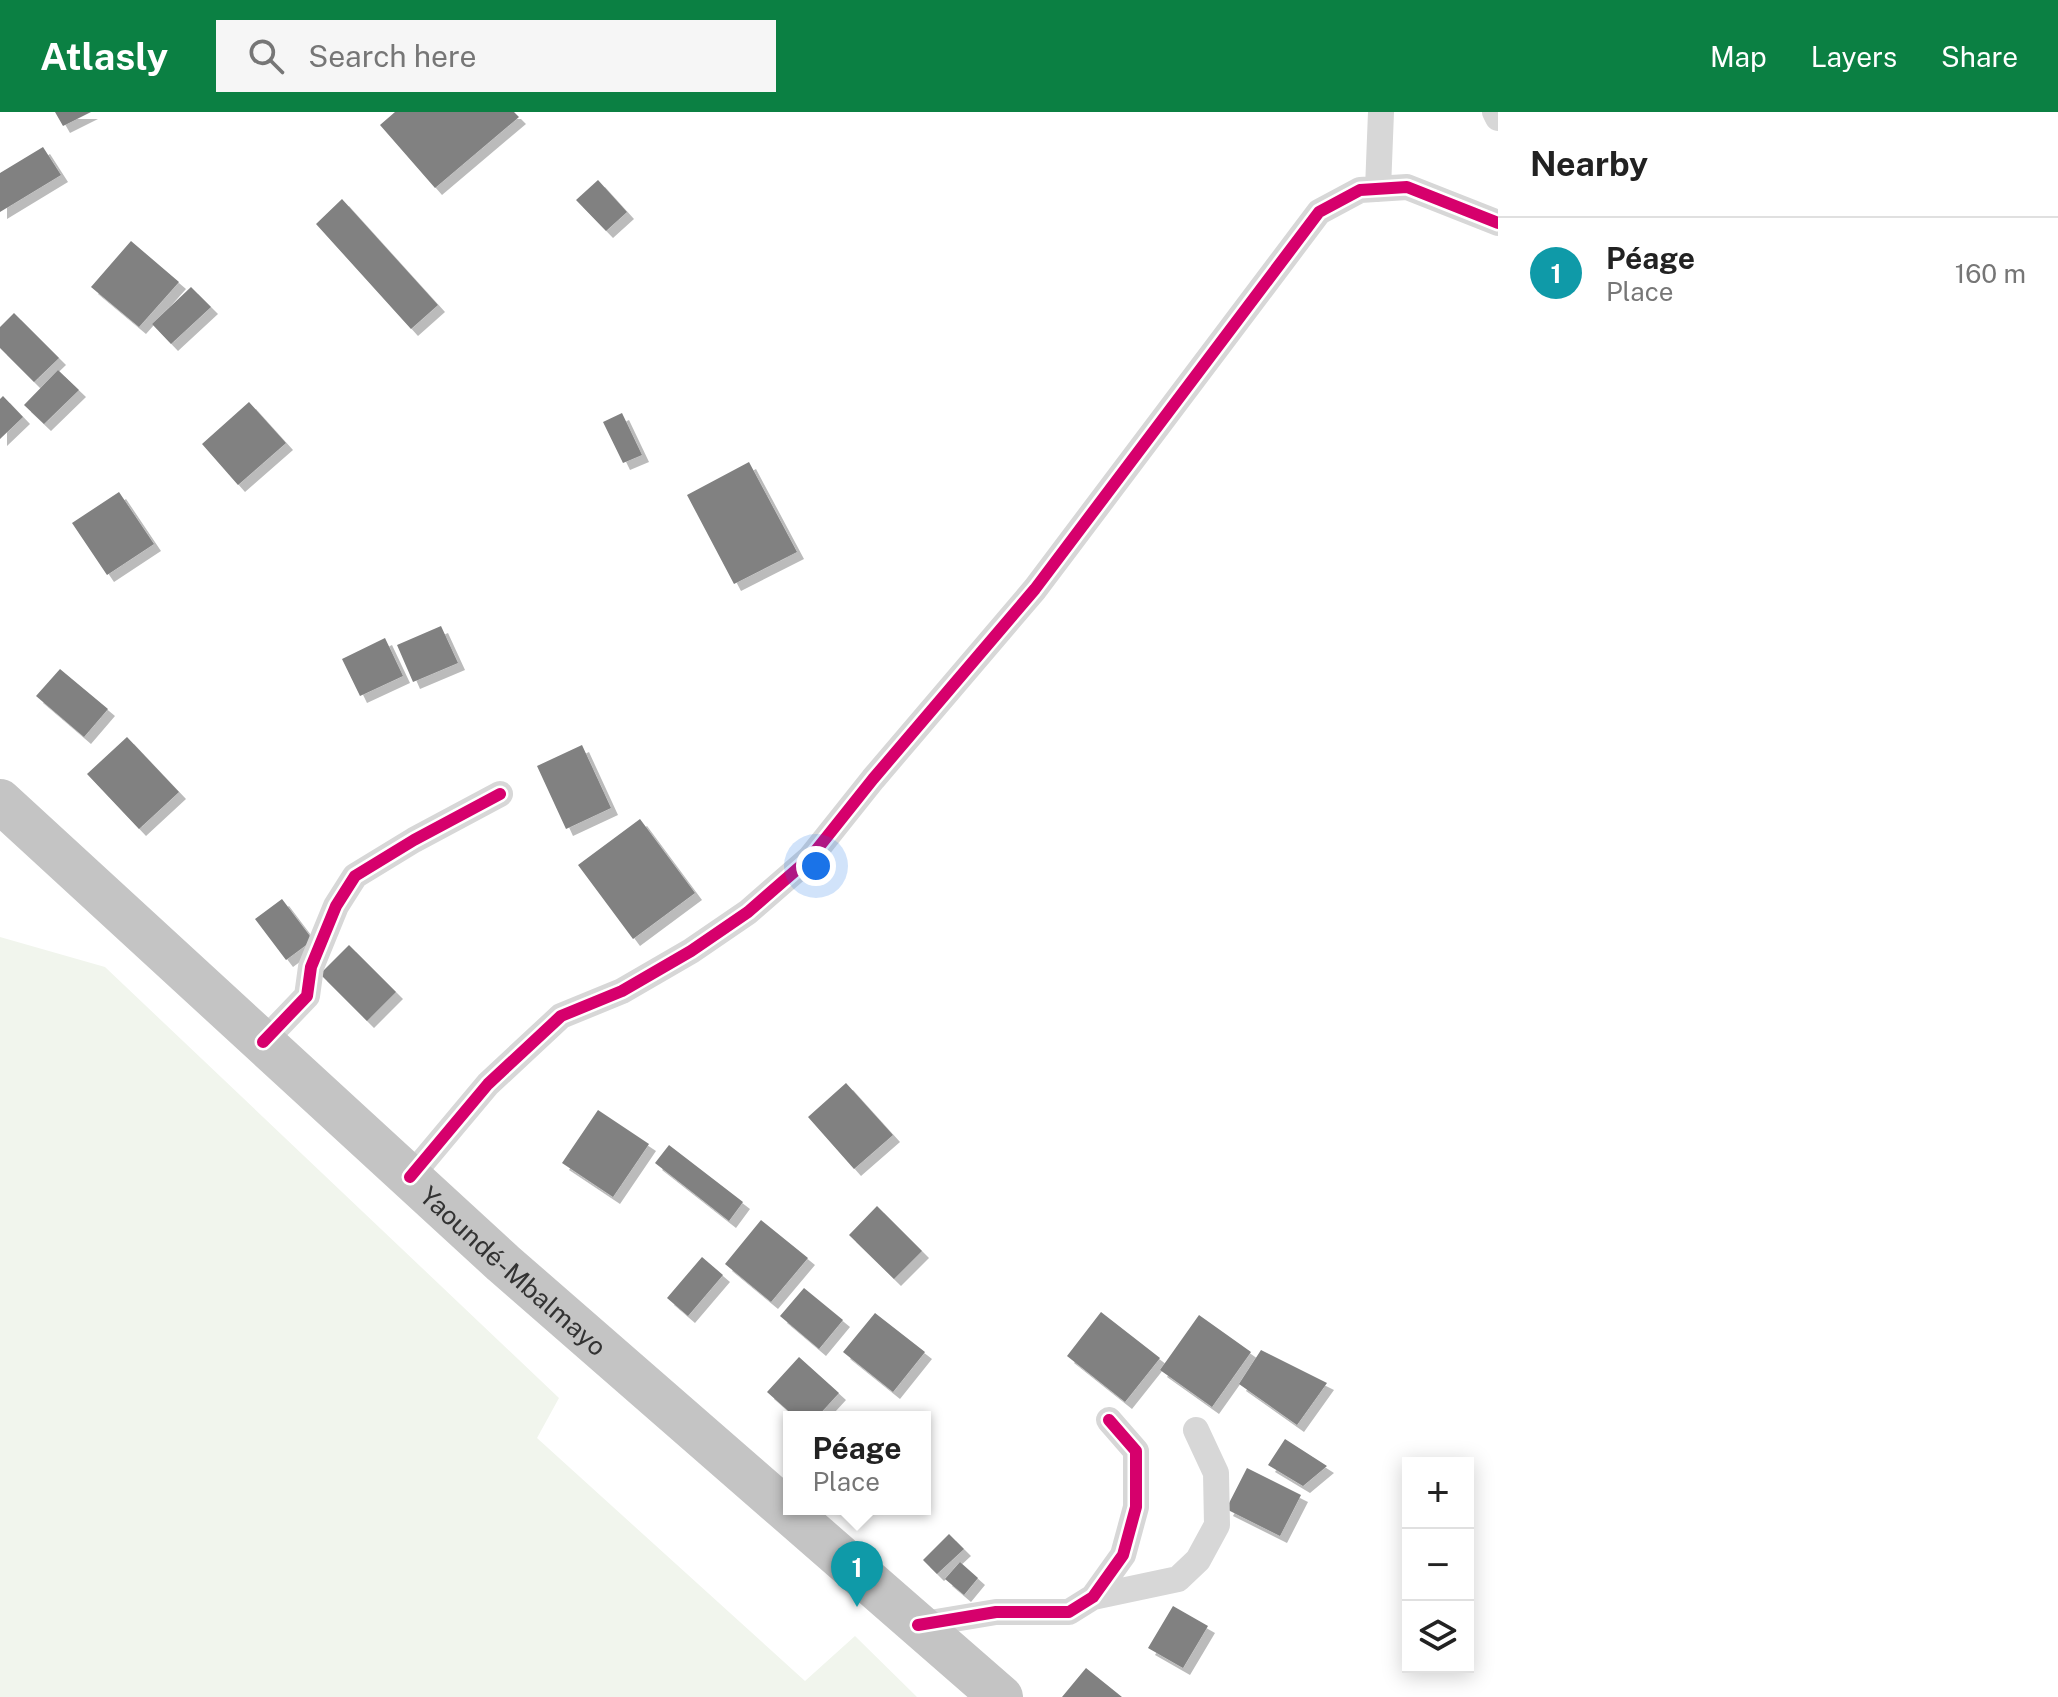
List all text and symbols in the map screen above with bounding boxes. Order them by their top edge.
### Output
search box [216,20,776,92]
text: Atlasly [40,34,168,79]
icon: search [244,34,288,78]
text: Search here [308,38,477,74]
text: Map [1710,40,1767,73]
text: Layers [1811,40,1897,73]
text: Share [1941,40,2018,73]
text: Nearby [1530,144,1648,184]
text: Péage [1606,240,1695,276]
text: 1 [1550,258,1562,289]
text: 160 m [1955,258,2026,289]
text: Place [1606,276,1673,307]
your location [796,846,836,886]
street label: Yaoundé-Mbalmayo [414,1180,613,1362]
popup [783,1411,931,1515]
text: Péage [812,1430,902,1466]
map controls [1402,1457,1474,1673]
button: + [1402,1457,1474,1529]
text: Place [812,1466,880,1497]
button: − [1402,1529,1474,1601]
pin: 1 [831,1541,883,1607]
button: layers [1402,1601,1474,1673]

